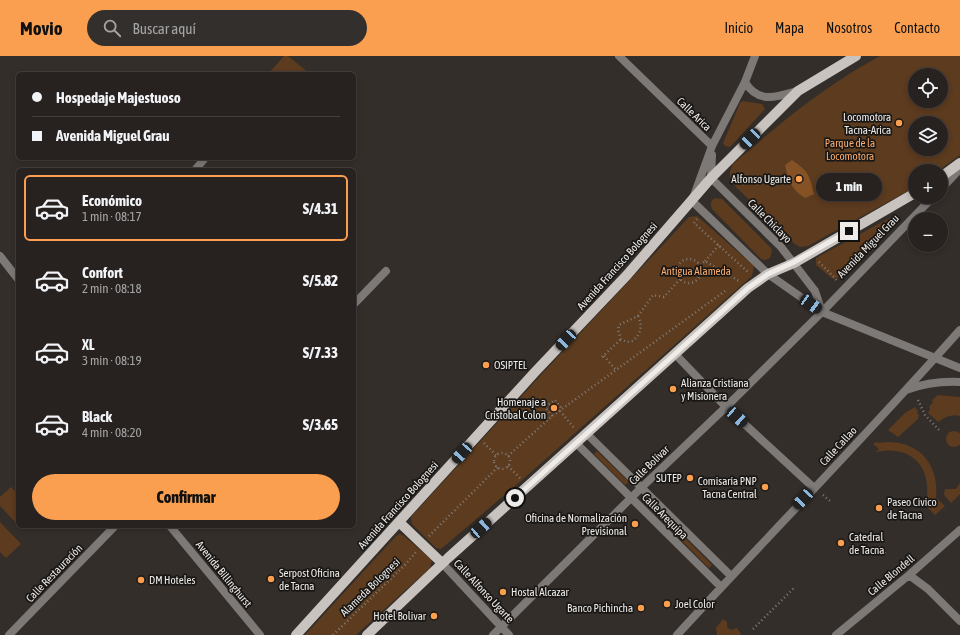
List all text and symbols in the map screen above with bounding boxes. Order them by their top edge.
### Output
search box [87,10,367,46]
text: Movio [20,17,63,39]
icon: search [101,17,123,39]
text: Buscar aquí [133,20,196,37]
text: Inicio [724,20,753,36]
text: Mapa [775,20,804,36]
text: Nosotros [826,20,872,36]
text: Contacto [894,20,940,36]
map controls [908,68,948,252]
button: locate [908,68,948,108]
text: Hospedaje Majestuoso [56,89,181,106]
street label: Calle Arica [674,95,714,133]
place label: Locomotora Tacna-Arica [843,111,891,136]
button: layers [908,116,948,156]
marker: Locomotora Tacna-Arica [894,118,904,128]
car [737,126,763,152]
text: Avenida Miguel Grau [56,127,169,144]
park label: Parque de la Locomotora [825,137,875,162]
button: + [908,164,948,204]
place label: Alfonso Ugarte [731,173,791,185]
callout: 1 min [816,173,882,201]
marker: Alfonso Ugarte [794,174,804,184]
text: 1 min [836,179,862,194]
icon: car [34,190,70,226]
text: Económico [82,192,142,209]
street label: Calle Chiclayo [746,197,794,245]
text: S/4.31 [303,200,338,217]
text: 1 min · 08:17 [82,209,142,224]
street label: Avenida Miguel Grau [835,212,901,280]
button: − [908,212,948,252]
street label: Avenida Francisco Bolognesi [575,220,659,312]
route end [840,222,858,240]
icon: car [34,262,70,298]
text: Confort [82,264,123,281]
park label: Antigua Alameda [661,265,731,277]
text: S/5.82 [303,272,338,289]
text: 2 min · 08:18 [82,281,142,296]
car [798,292,824,316]
car [553,327,579,353]
icon: car [34,334,70,370]
text: XL [82,336,95,353]
text: S/7.33 [303,344,338,361]
text: 3 min · 08:19 [82,353,142,368]
place label: OSIPTEL [494,359,528,371]
marker: OSIPTEL [481,360,491,370]
place label: Alianza Cristiana y Misionera [681,377,749,402]
marker: Alianza Cristiana y Misionera [668,384,678,394]
place label: Homenaje a Cristobal Colon [485,396,546,421]
marker: Homenaje a Cristobal Colon [549,403,559,413]
car [724,405,750,429]
icon: car [34,406,70,442]
text: Black [82,408,112,425]
text: S/3.65 [303,416,338,433]
street label: Calle Callao [817,424,859,468]
text: 4 min · 08:20 [82,425,142,440]
car [450,440,474,466]
street label: Calle Bolívar [627,442,672,487]
street label: Avenida Francisco Bolognesi [356,459,440,551]
place label: SUTEP [656,472,682,484]
marker: SUTEP [685,473,695,483]
button: Confirmar [32,474,340,520]
place label: Comisaría PNP Tacna Central [698,475,757,500]
marker: Comisaría PNP Tacna Central [760,482,770,492]
car [790,486,816,512]
route start [506,489,524,507]
street label: Calle Arequipa [640,491,690,541]
place label: Paseo Cívico de Tacna [887,496,937,521]
marker: Paseo Cívico de Tacna [874,503,884,513]
place label: Oficina de Normalización Previsional [525,512,627,537]
car [468,516,494,540]
marker: Oficina de Normalización Previsional [630,519,640,529]
place label: Catedral de Tacna [849,531,884,556]
marker: Catedral de Tacna [836,538,846,548]
street label: Avenida Billinghurst [194,539,254,609]
street label: Calle Restauración [23,542,85,604]
street label: Calle Blondell [865,552,917,598]
street label: Alameda Bolognesi [338,556,402,618]
street label: Calle Alfonso Ugarte [452,557,516,625]
place label: Serpost Oficina de Tacna [279,567,340,592]
place label: DM Hoteles [149,574,195,586]
marker: Serpost Oficina de Tacna [266,574,276,584]
marker: DM Hoteles [136,575,146,585]
place label: Hostal Alcazar [511,586,570,598]
marker: Hostal Alcazar [498,587,508,597]
place label: Joel Color [675,598,715,610]
marker: Joel Color [662,599,672,609]
place label: Banco Pichincha [567,602,633,614]
marker: Banco Pichincha [636,603,646,613]
place label: Hotel Bolivar [373,610,427,622]
marker: Hotel Bolivar [429,611,439,621]

